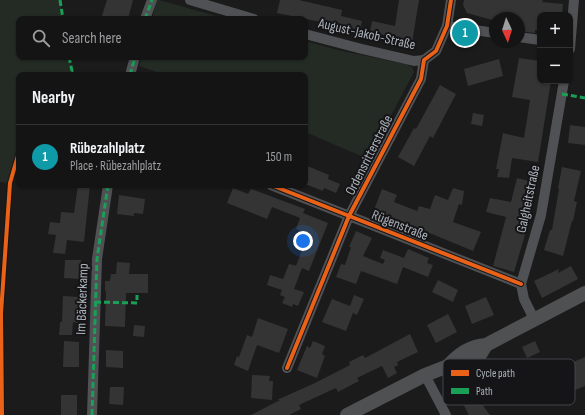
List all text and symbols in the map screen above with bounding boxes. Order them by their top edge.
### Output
north arrow [489,12,525,48]
map controls [537,12,573,84]
button: + [537,12,573,48]
street label: August-Jakob-Straße [316,14,417,53]
search box [16,16,308,60]
pin: 1 [452,18,478,48]
icon: search [30,27,52,49]
text: Search here [62,29,122,48]
button: − [537,48,573,84]
text: Nearby [32,88,75,108]
street label: Ordensritterstraße [342,112,396,198]
text: Rübezahlplatz [70,139,145,158]
text: 1 [42,149,48,165]
text: 150 m [266,149,292,165]
text: Place · Rübezahlplatz [70,158,161,174]
street label: Galgheitstraße [513,164,543,234]
street label: Rügenstraße [369,206,431,244]
your location [293,231,313,251]
street label: Im Bäckerkamp [72,263,92,335]
legend [443,359,575,405]
text: Cycle path [476,367,515,380]
text: Path [476,385,493,398]

